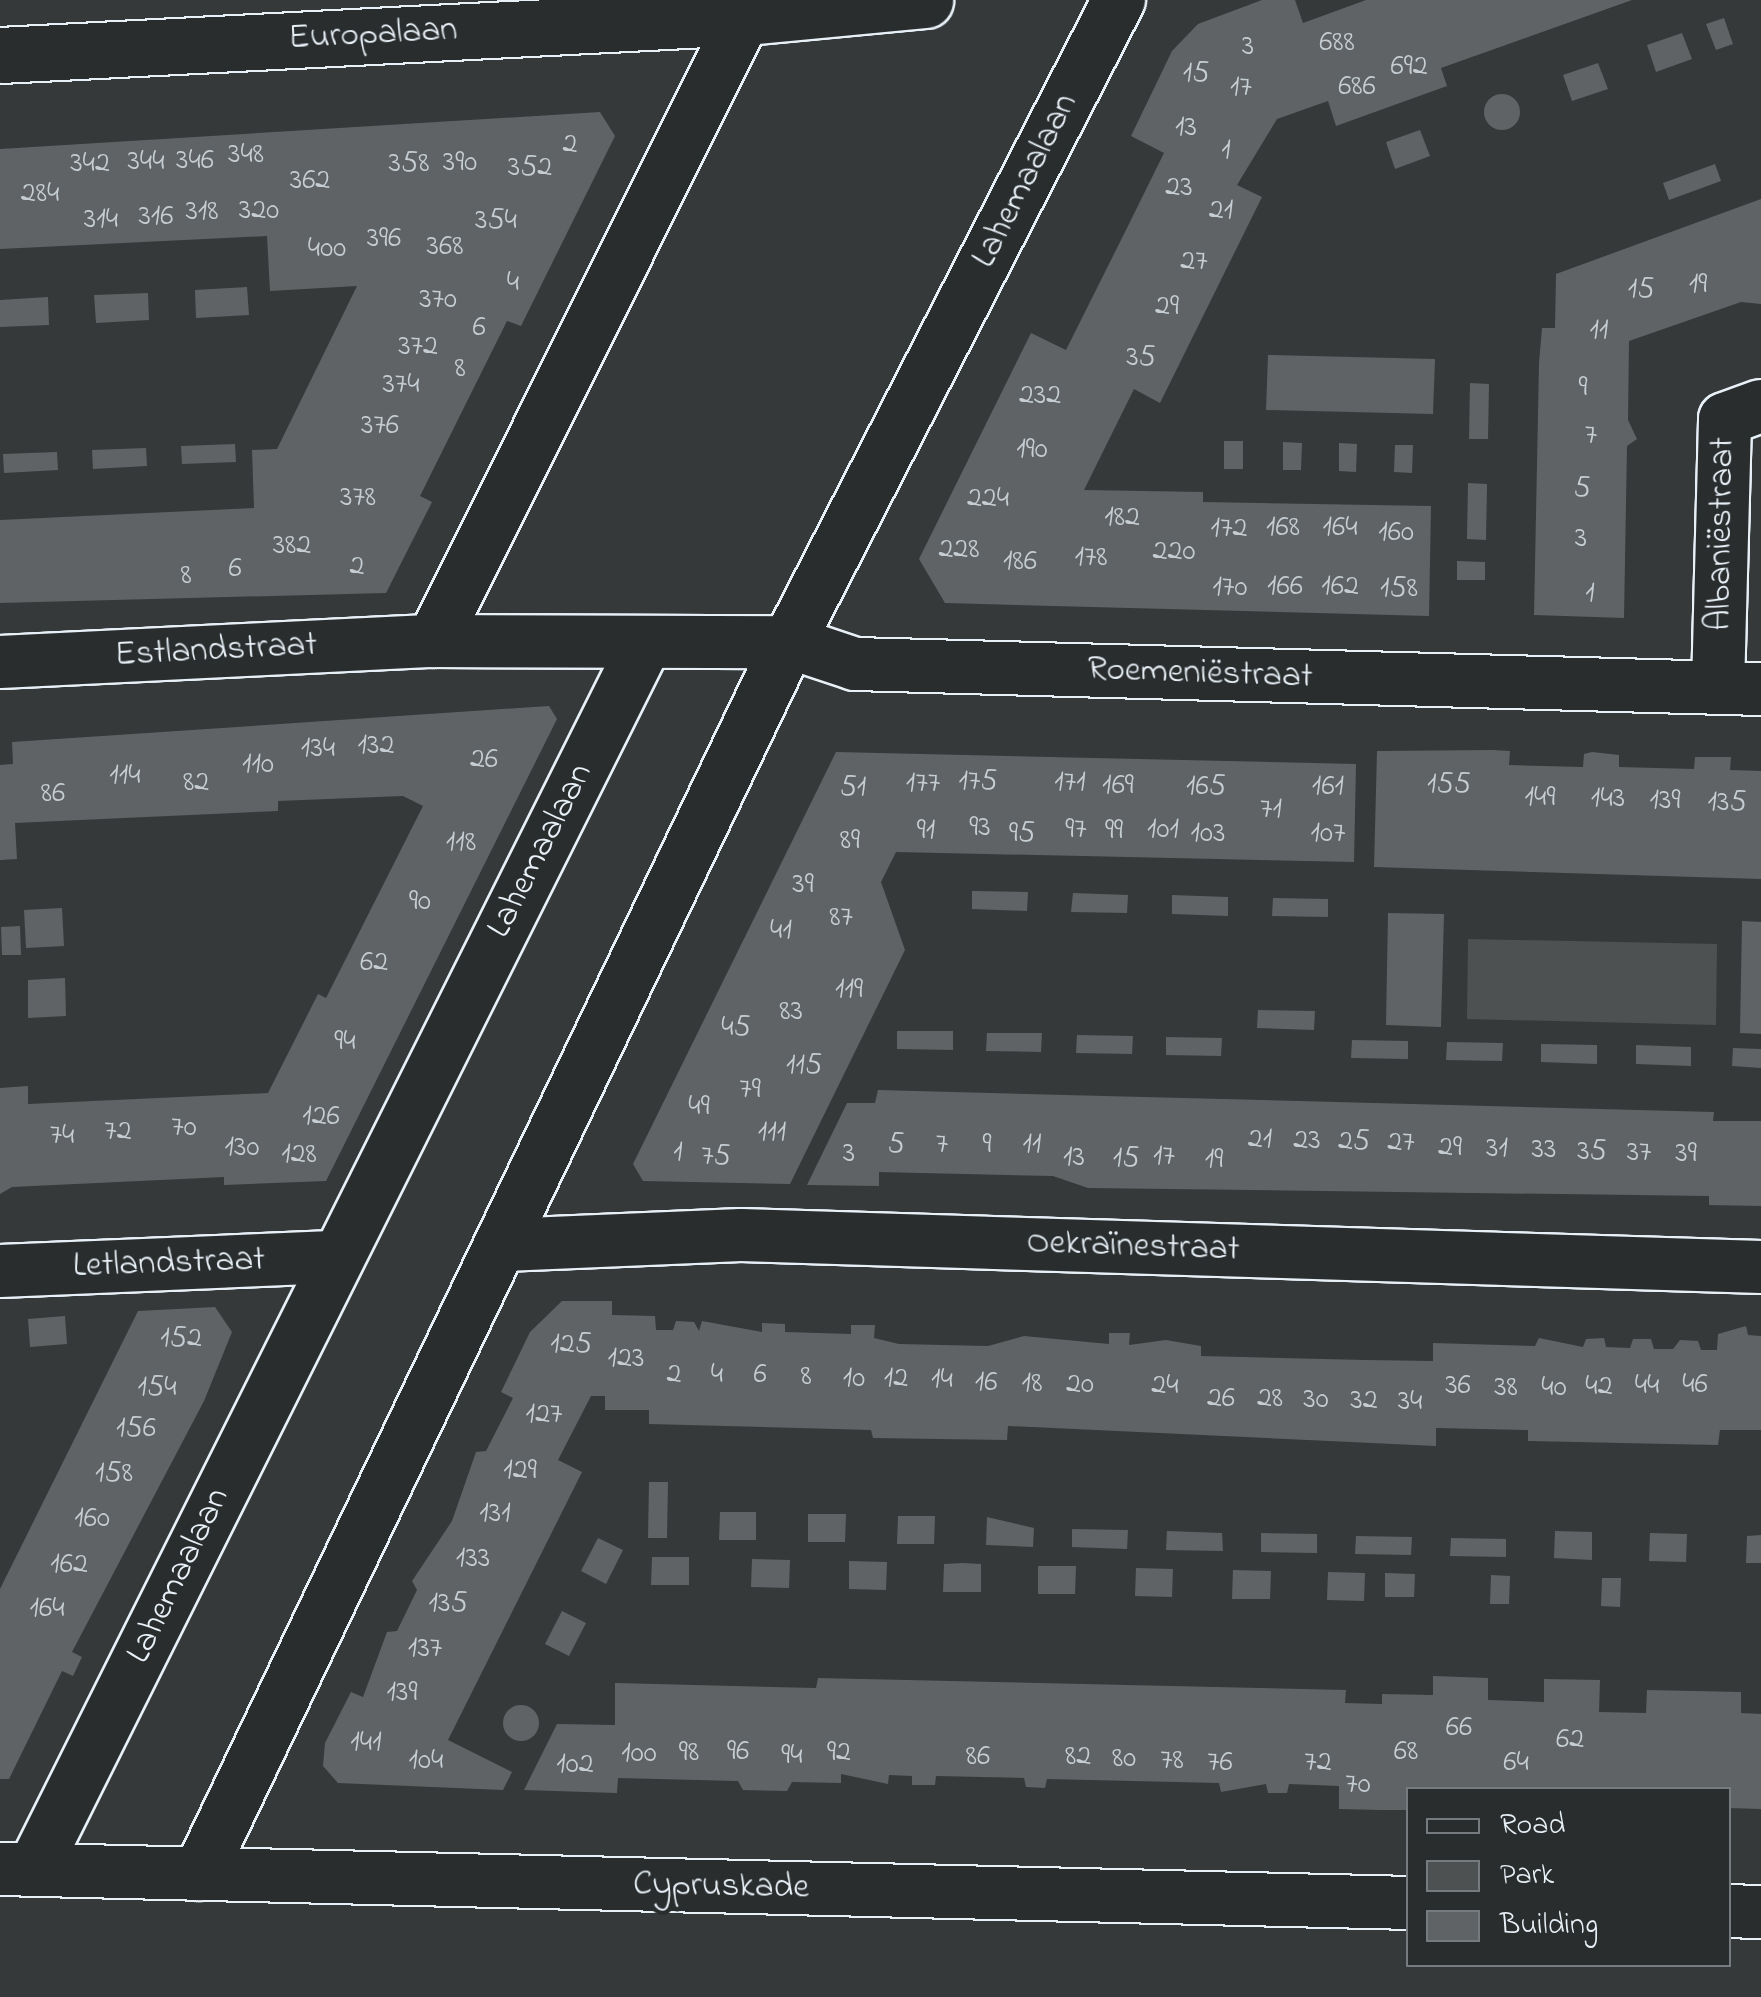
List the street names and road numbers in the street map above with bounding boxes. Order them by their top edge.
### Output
street label: Europalaan [287,10,459,60]
street label: Lahemaalaan [964,87,1088,275]
street label: Albaniëstraat [1699,437,1745,631]
street label: Estlandstraat [114,625,318,677]
street label: Roemeniëstraat [1087,649,1313,699]
street label: Lahemaalaan [479,757,603,945]
street label: Oekraïnestraat [1026,1222,1240,1272]
street label: Letlandstraat [72,1240,266,1288]
street label: Lahemaalaan [118,1481,240,1671]
street label: Cypruskade [633,1864,809,1910]

